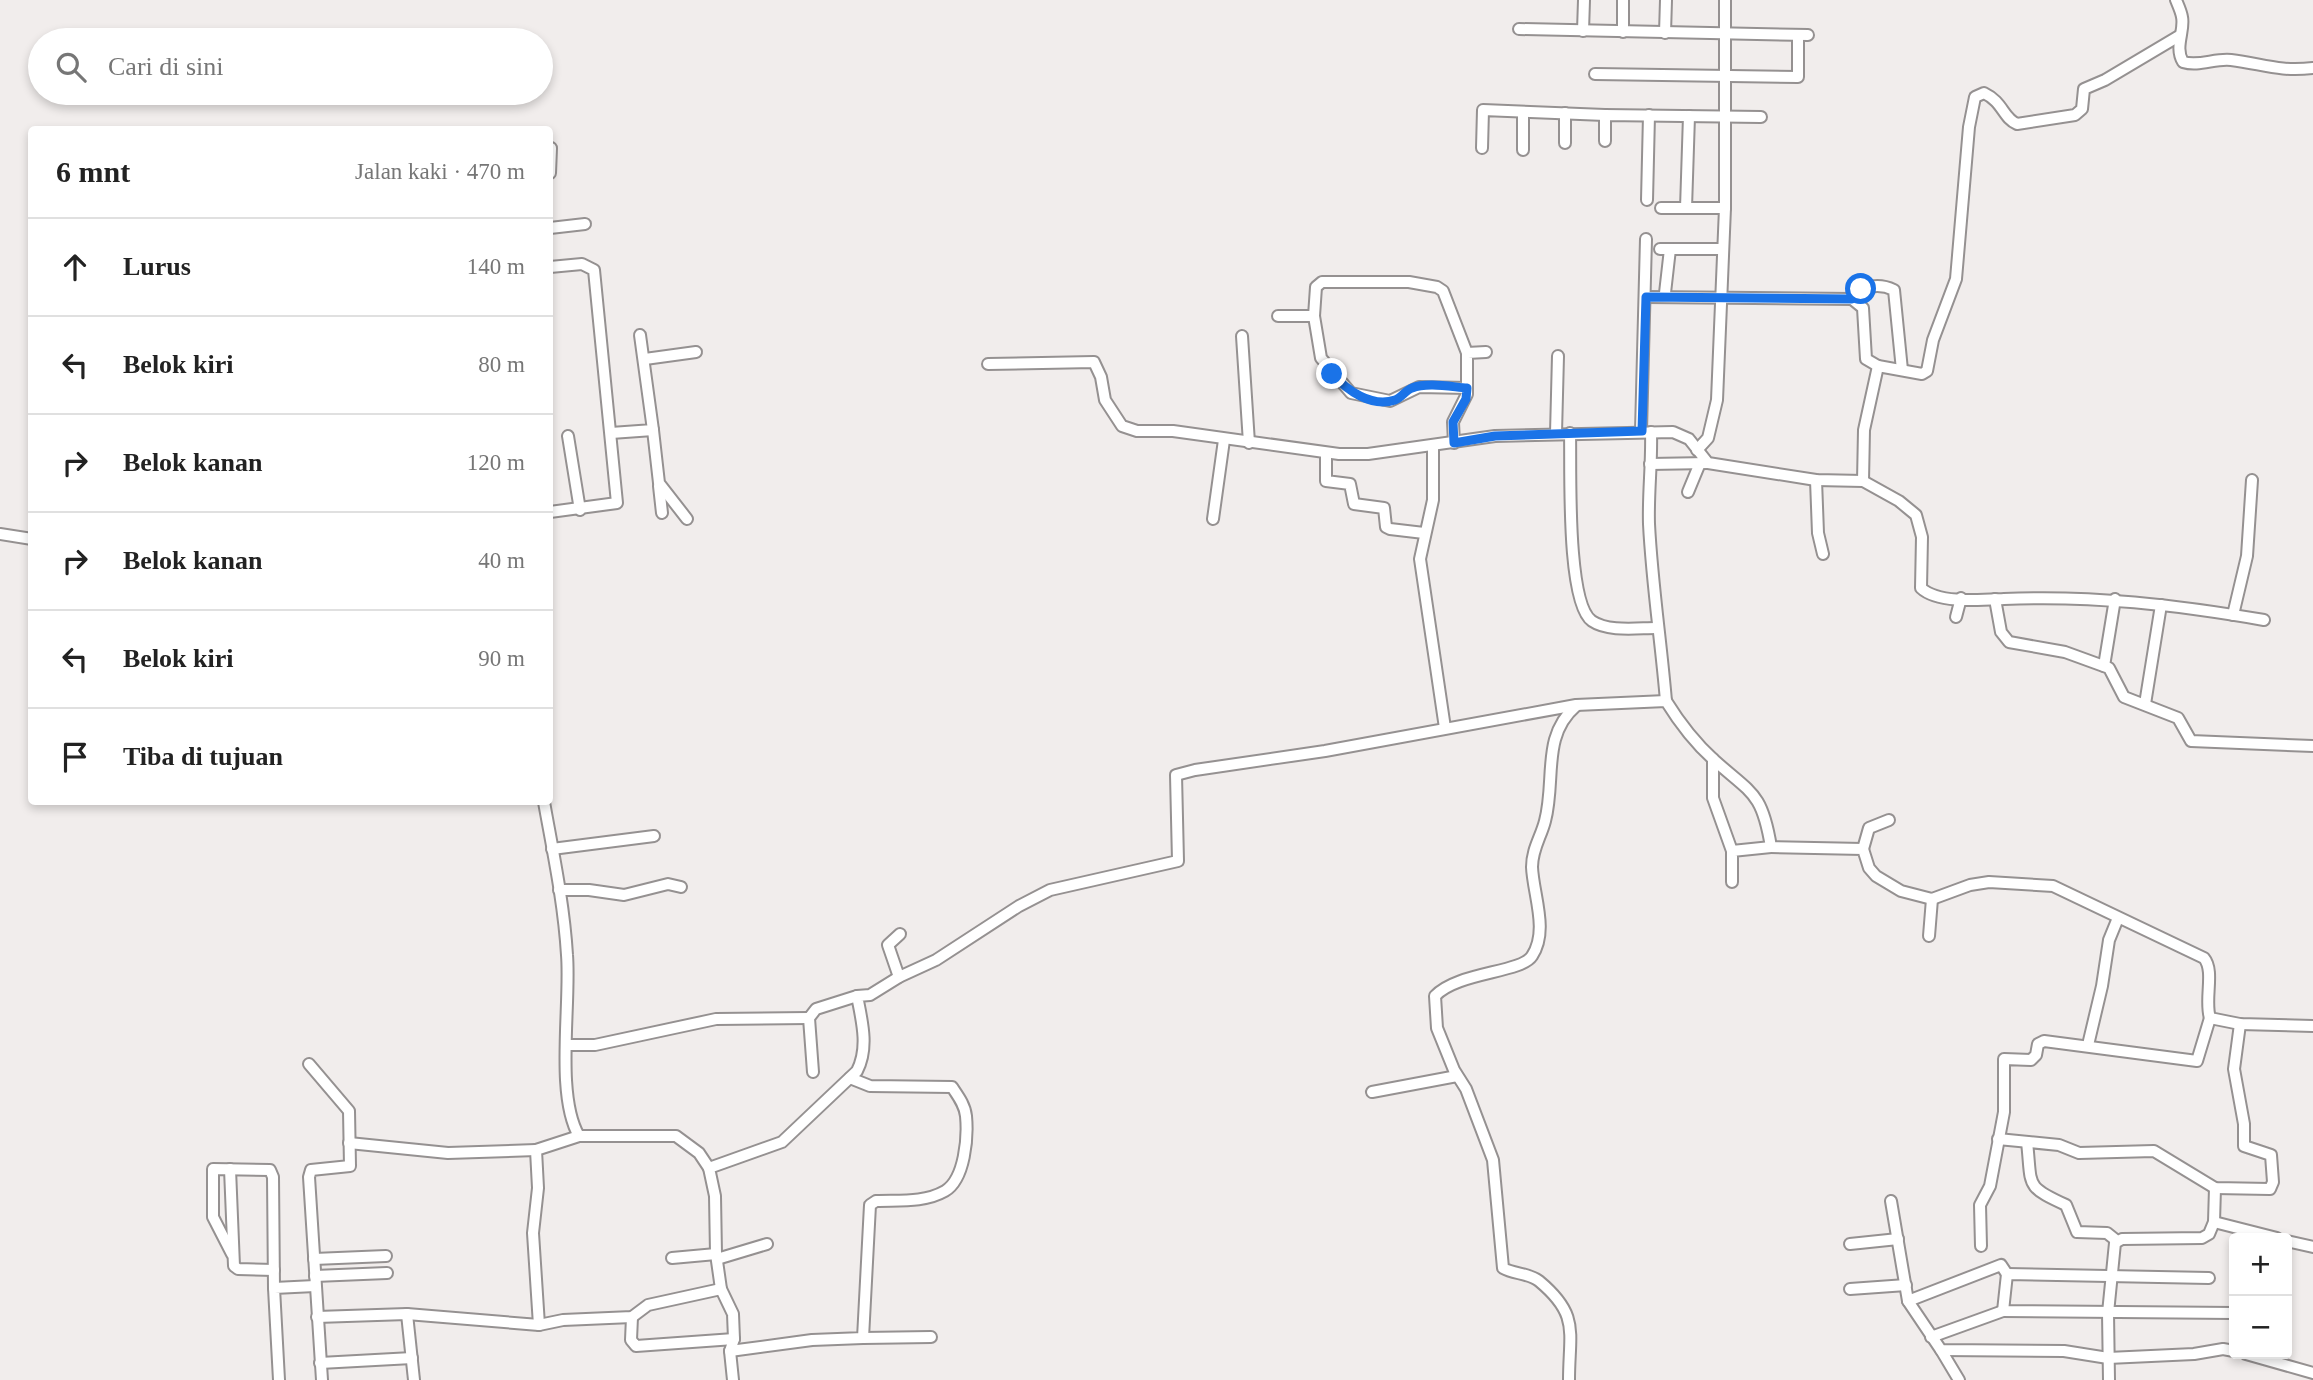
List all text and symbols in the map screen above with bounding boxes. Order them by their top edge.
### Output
search box [28,28,553,105]
icon: search [52,48,90,86]
text: Cari di sini [108,52,224,81]
text: 6 mnt [56,155,130,188]
text: Jalan kaki · 470 m [355,159,525,184]
icon: ahead [56,248,94,286]
text: Lurus [123,252,191,281]
text: 140 m [467,254,525,279]
route start [1845,273,1876,304]
icon: left [56,346,94,384]
text: Belok kiri [123,350,234,379]
text: 80 m [478,352,525,377]
route end [1316,358,1347,389]
icon: right [56,444,94,482]
text: Belok kanan [123,448,262,477]
text: 120 m [467,450,525,475]
icon: right [56,542,94,580]
text: Belok kanan [123,546,262,575]
text: 40 m [478,548,525,573]
icon: left [56,640,94,678]
text: Belok kiri [123,644,234,673]
text: 90 m [478,646,525,671]
icon: arrive [56,738,94,776]
text: Tiba di tujuan [123,742,283,771]
map controls [2229,1233,2292,1359]
button: + [2229,1233,2292,1296]
button: − [2229,1296,2292,1359]

